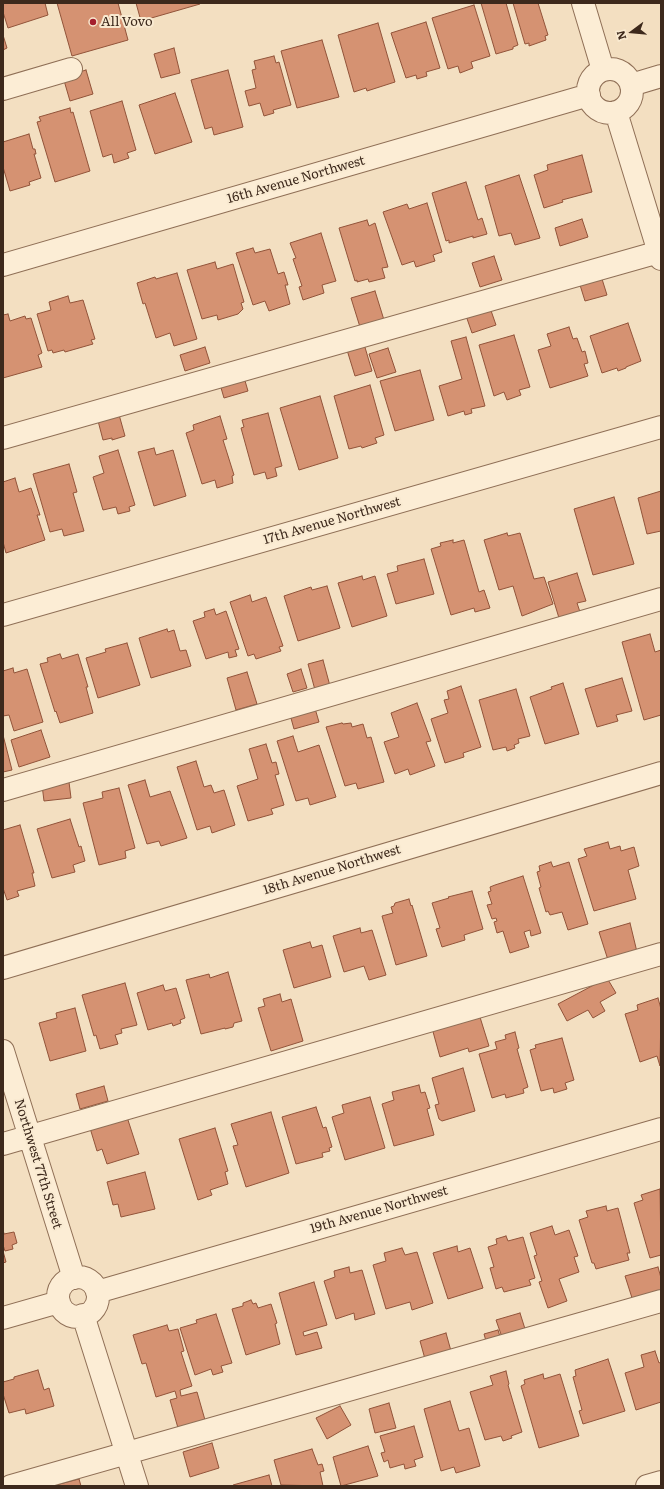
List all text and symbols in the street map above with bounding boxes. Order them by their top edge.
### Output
north arrow [612,12,652,52]
place label: All Vovo [101,14,153,30]
marker: All Vovo [88,17,98,27]
text: N [612,29,629,42]
street label: 16th Avenue Northwest [225,153,367,207]
street label: 17th Avenue Northwest [262,494,402,548]
street label: 18th Avenue Northwest [261,842,403,898]
street label: Northwest 77th Street [11,1097,65,1231]
street label: 19th Avenue Northwest [308,1183,450,1237]

